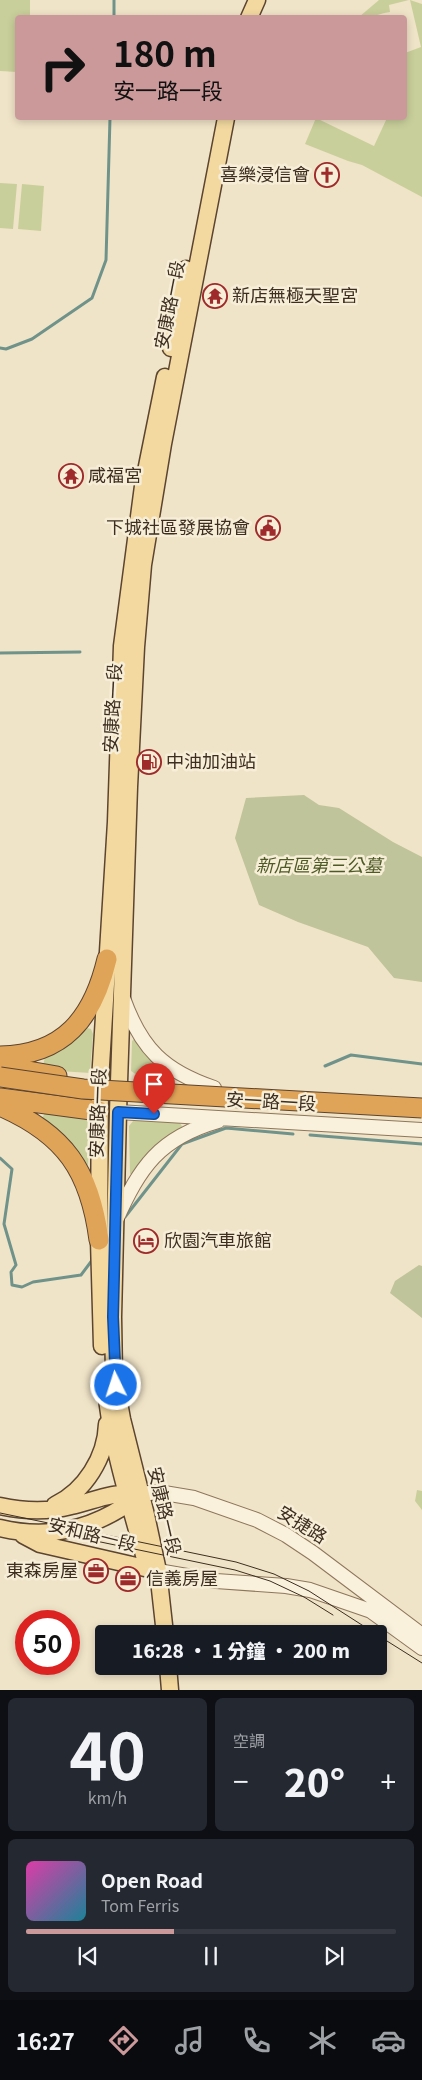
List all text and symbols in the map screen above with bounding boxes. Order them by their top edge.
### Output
text: 180 m [113,26,217,77]
icon: right [30,35,95,100]
text: 安一路一段 [113,73,223,105]
place label: 喜樂浸信會 [220,160,310,186]
church icon: 喜樂浸信會 [314,162,340,188]
street label: 安康路一段 [147,258,189,351]
place label: 新店無極天聖宮 [232,281,358,307]
temple icon: 新店無極天聖宮 [202,283,228,309]
place label: 咸福宮 [88,461,142,487]
temple icon: 咸福宮 [58,463,84,489]
place label: 下城社區發展協會 [106,513,250,539]
public building icon: 下城社區發展協會 [255,515,281,541]
street label: 安康路一段 [96,662,126,754]
place label: 中油加油站 [166,747,256,773]
fuel station icon: 中油加油站 [136,749,162,775]
park label: 新店區第三公墓 [256,851,385,877]
pin [133,1063,175,1114]
street label: 安康路一段 [81,1068,111,1158]
icon: arrive [140,1070,168,1098]
street label: 安一路一段 [225,1085,317,1115]
place label: 欣園汽車旅館 [164,1226,272,1252]
hotel icon: 欣園汽車旅館 [133,1228,159,1254]
position arrow [89,1358,141,1410]
street label: 安康路一段 [143,1464,189,1557]
street label: 安捷路 [273,1498,333,1549]
street label: 安和路一段 [46,1510,139,1557]
place label: 東森房屋 [6,1556,78,1582]
office icon: 東森房屋 [83,1558,109,1584]
place label: 信義房屋 [146,1564,218,1590]
office icon: 信義房屋 [115,1566,141,1592]
speed limit sign: 50 [15,1610,80,1675]
text: 16:28 · 1 分鐘 · 200 m [132,1636,350,1663]
text: 40 [69,1705,146,1799]
text: 空調 [233,1728,265,1752]
text: 20° [284,1753,345,1808]
text: − [233,1760,249,1800]
text: + [380,1760,396,1800]
text: km/h [88,1785,127,1809]
text: Open Road [101,1866,203,1893]
text: Tom Ferris [101,1893,179,1917]
icon: previous [74,1942,102,1970]
icon: pause [197,1942,225,1970]
icon: next [320,1942,348,1970]
icon: directions [106,2023,141,2058]
icon: music [172,2023,207,2058]
icon: phone [239,2023,274,2058]
icon: climate [305,2023,340,2058]
icon: car [371,2023,406,2058]
text: 16:27 [16,2024,75,2056]

